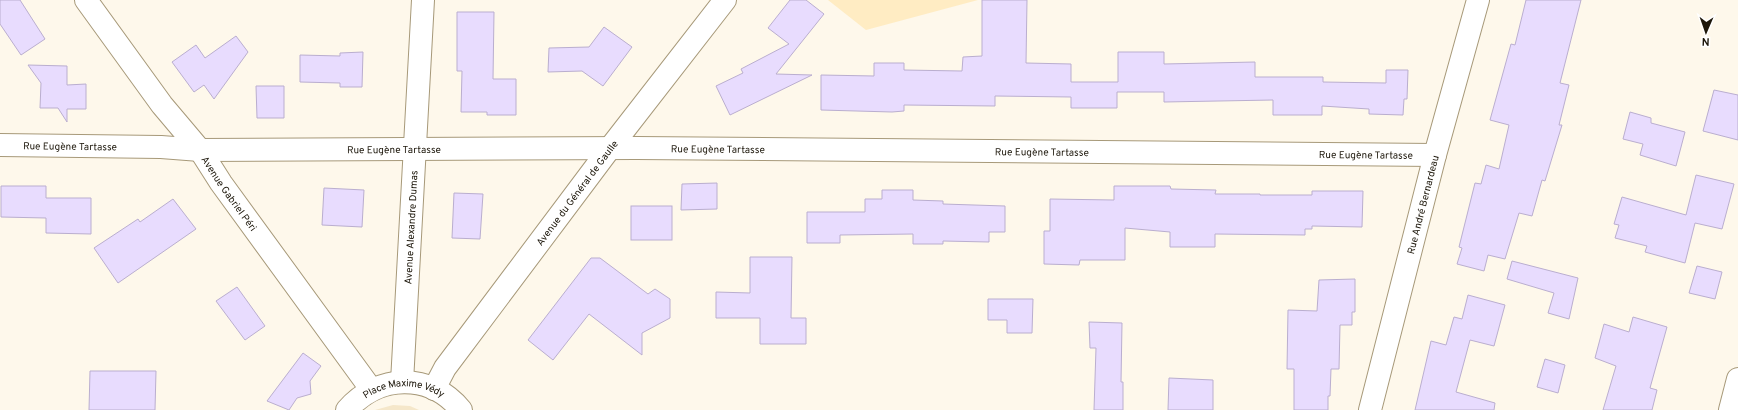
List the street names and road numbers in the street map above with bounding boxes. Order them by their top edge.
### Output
street label: Avenue du Général de Gaulle [534,138,622,249]
street label: Rue Eugène Tartasse [23,140,117,154]
street label: Rue Eugène Tartasse [671,143,765,157]
street label: Rue Eugène Tartasse [347,144,441,157]
street label: Rue Eugène Tartasse [995,146,1089,160]
street label: Rue Eugène Tartasse [1319,149,1413,163]
street label: Avenue Gabriel Péri [198,154,259,234]
street label: Rue André Bernardeau [1405,154,1443,256]
street label: Avenue Alexandre Dumas [402,170,422,285]
street label: Place Maxime Védy [361,377,447,402]

